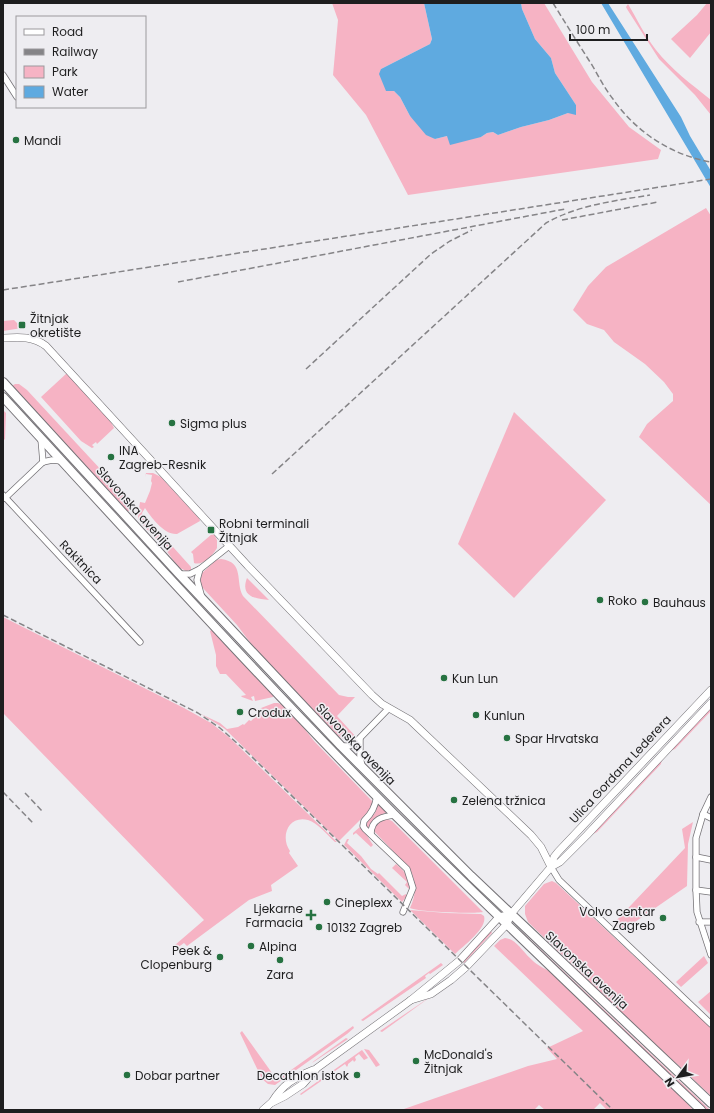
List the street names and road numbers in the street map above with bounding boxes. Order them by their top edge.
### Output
street label: Slavonska avenija [93,462,177,554]
street label: Rakitnica [56,536,106,588]
street label: Slavonska avenija [312,699,400,789]
street label: Ulica Gordana Lederera [565,711,675,827]
street label: Slavonska avenija [542,927,632,1013]

